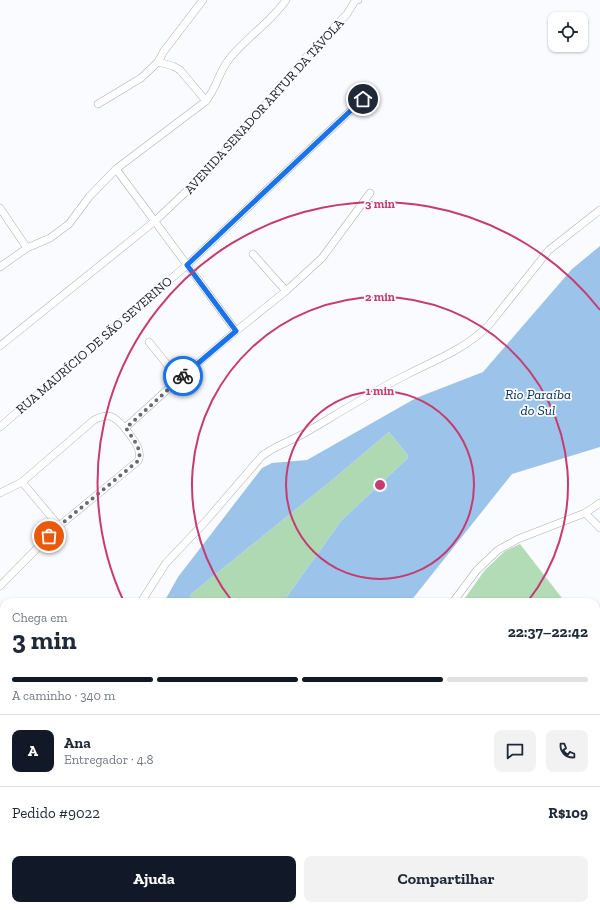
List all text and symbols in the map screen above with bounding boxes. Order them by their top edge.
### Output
map controls [548,12,588,52]
button: locate [548,12,588,52]
street label: AVENIDA SENADOR ARTUR DA TÁVOLA [181,15,347,197]
pin [346,82,380,116]
icon: home [352,88,374,110]
text: 3 min [365,197,395,211]
street label: RUA MAURÍCIO DE SÃO SEVERINO [13,273,175,417]
text: 2 min [365,290,395,304]
courier [163,356,203,396]
icon: bike [172,365,194,387]
text: 1 min [366,384,394,398]
water label: Rio Paraíba do Sul [505,386,571,419]
centre of rings [373,478,387,492]
pin [32,519,66,553]
icon: bag [38,525,60,547]
text: Chega em [12,610,67,625]
text: 22:37–22:42 [508,623,588,641]
text: 3 min [12,624,77,656]
text: A caminho · 340 m [12,688,115,703]
button: chat [494,730,536,772]
button: phone [546,730,588,772]
text: Ana [64,734,91,752]
text: A [28,742,38,760]
text: Entregador · 4.8 [64,752,153,767]
text: Pedido #9022 [12,804,100,822]
text: R$109 [548,804,588,822]
button: Ajuda [12,856,296,902]
button: Compartilhar [304,856,588,902]

